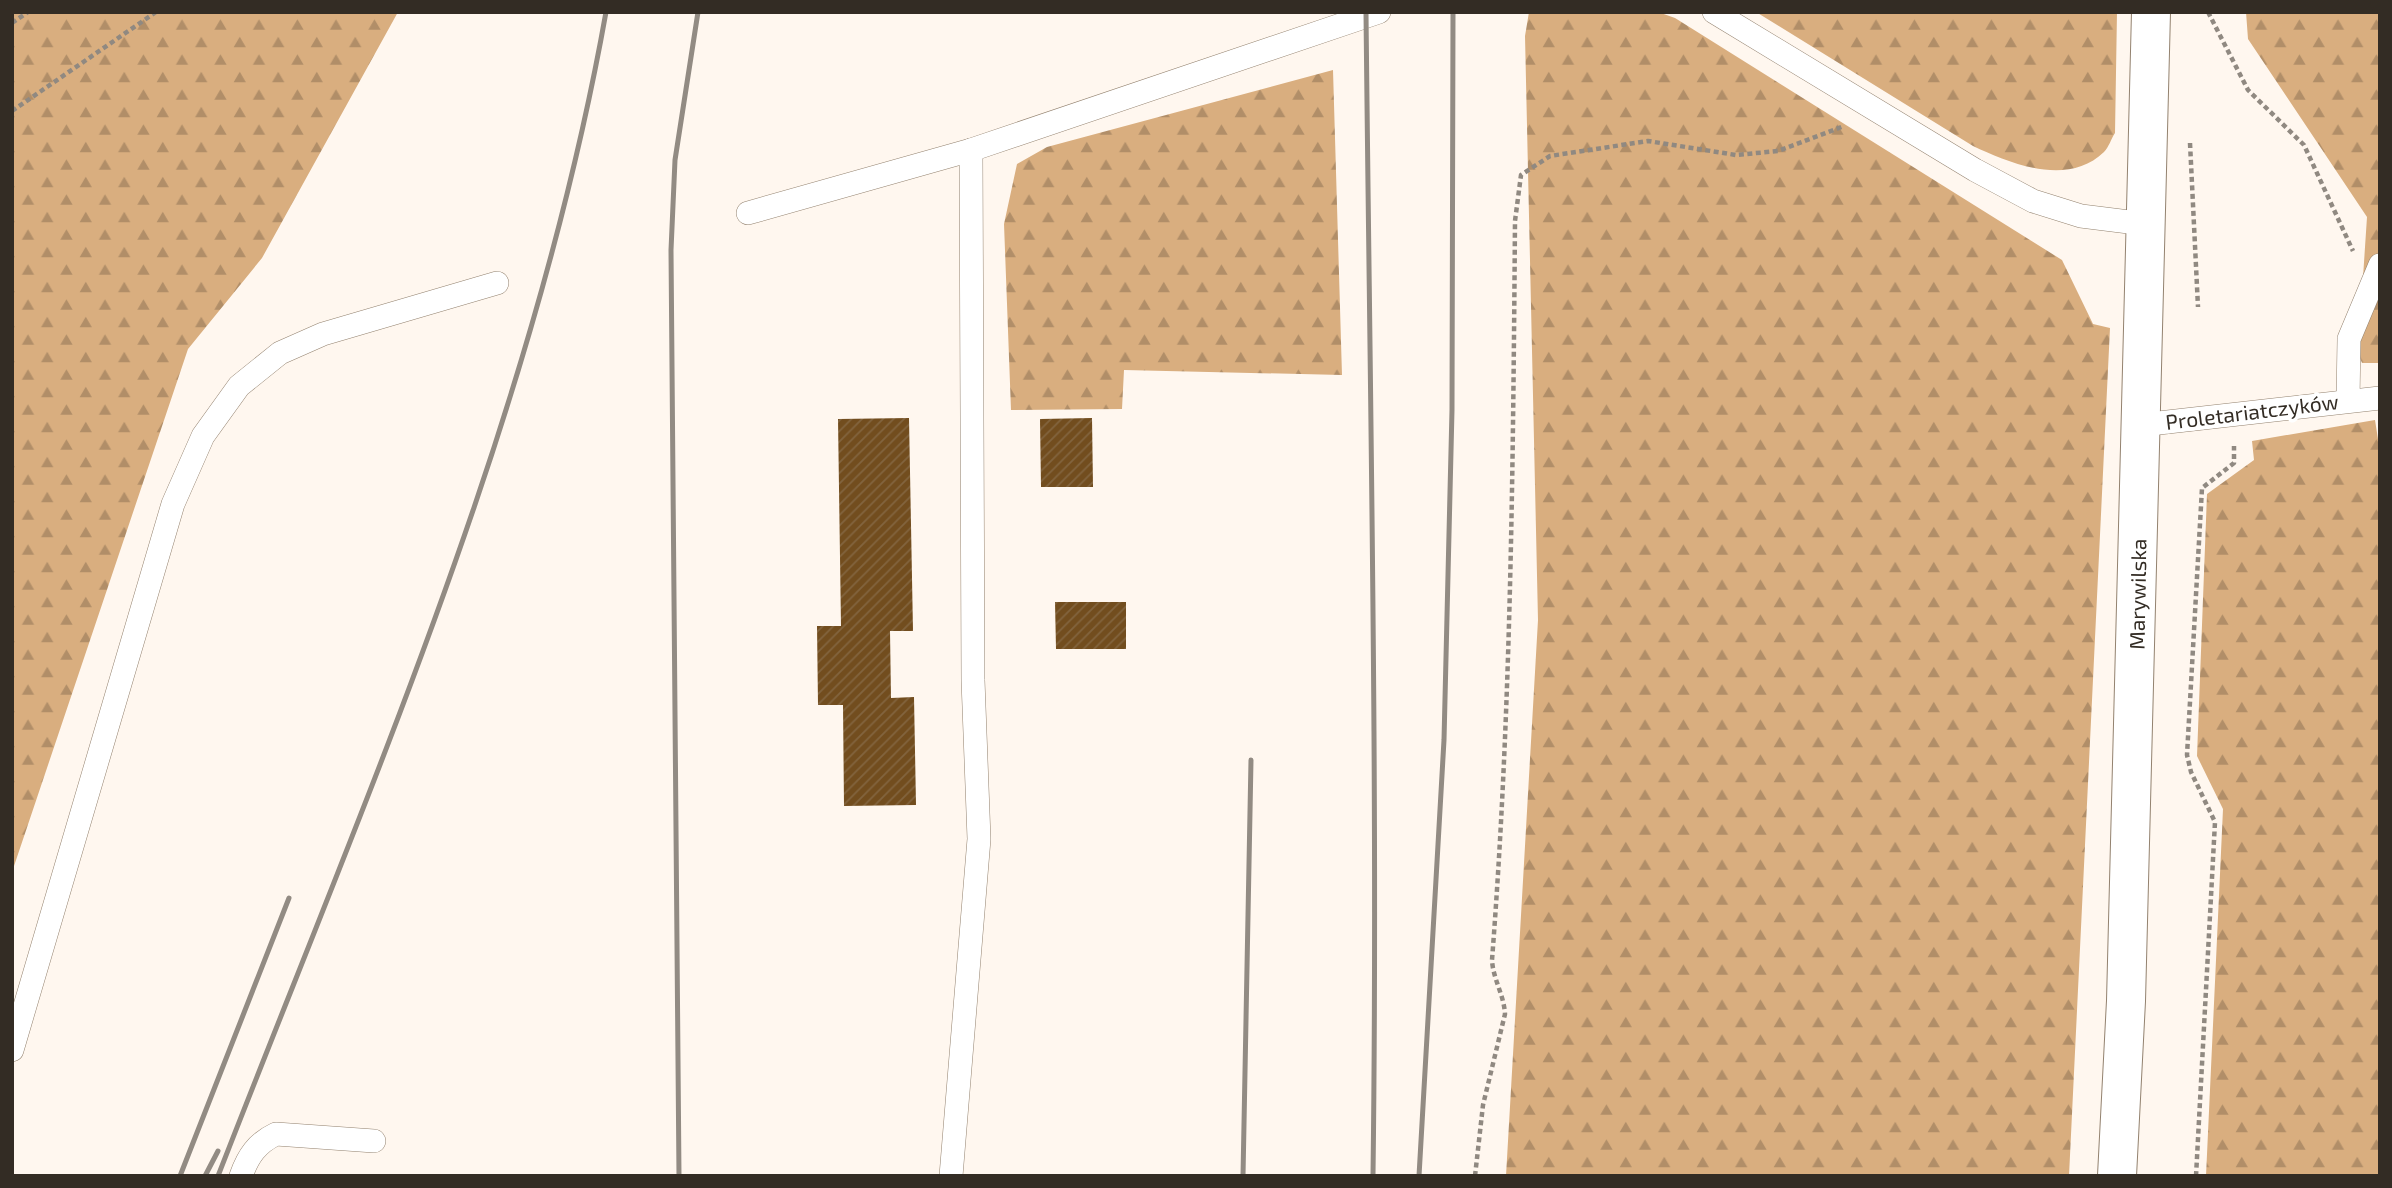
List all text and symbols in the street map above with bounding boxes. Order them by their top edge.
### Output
street label: Proletariatczyków [2164,388,2340,434]
street label: Marywilska [2124,538,2150,650]

